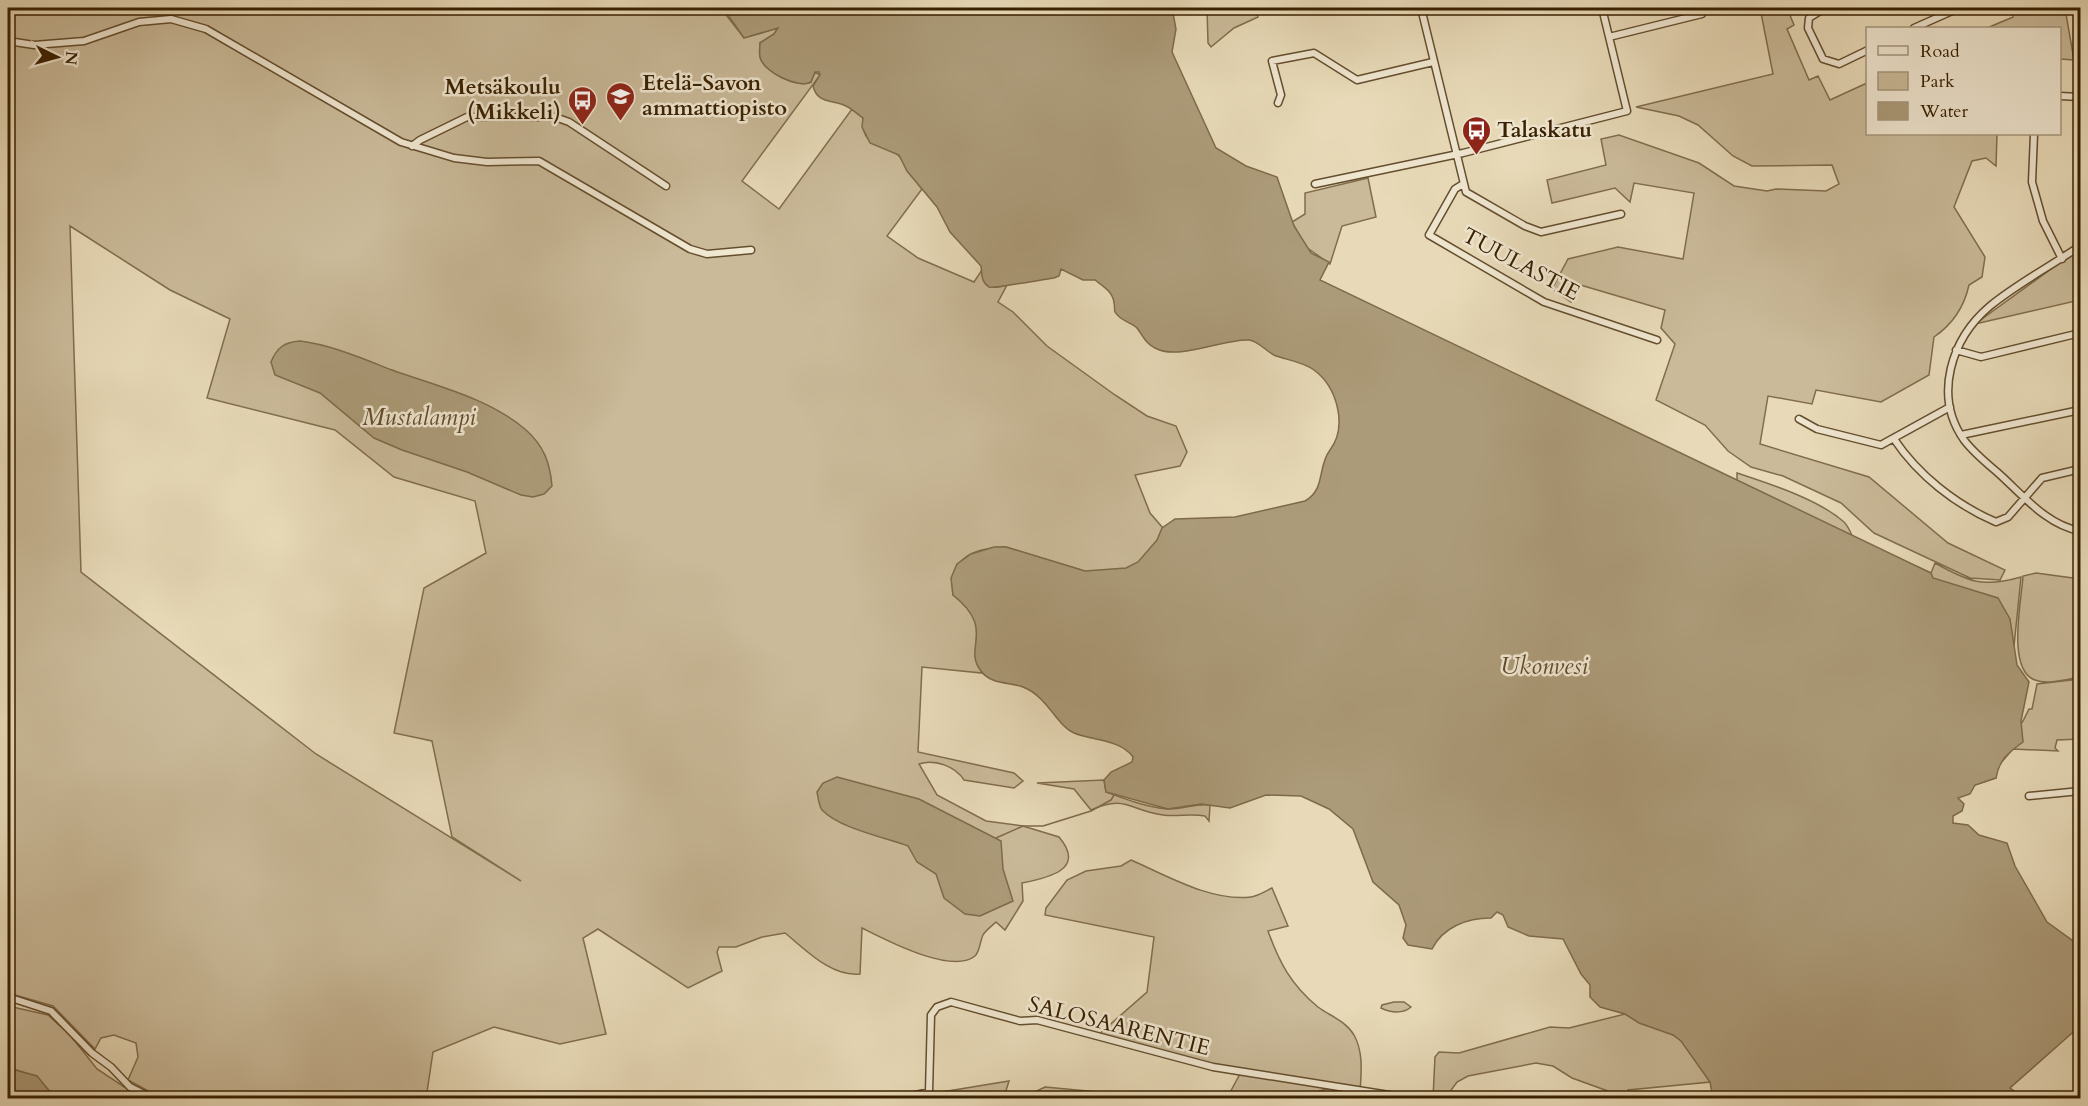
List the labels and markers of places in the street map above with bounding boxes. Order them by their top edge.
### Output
place label: Etelä-Savon ammattiopisto [642,68,787,123]
place label: Metsäkoulu (Mikkeli) [444,72,561,127]
school or university icon: Etelä-Savon ammattiopisto [605,80,637,122]
bus stop icon: Metsäkoulu (Mikkeli) [566,84,598,126]
bus stop icon: Talaskatu [1460,114,1492,156]
place label: Talaskatu [1497,115,1592,145]

